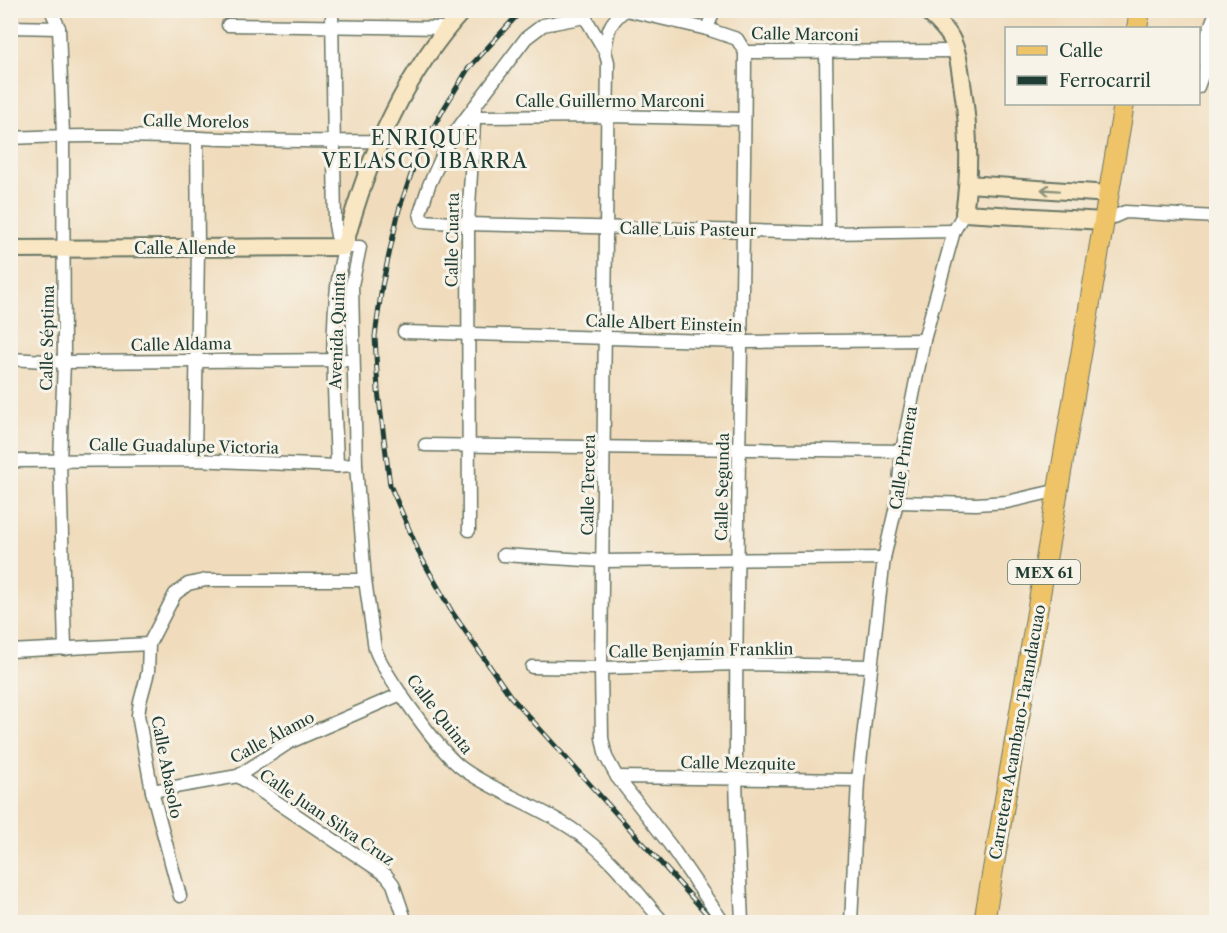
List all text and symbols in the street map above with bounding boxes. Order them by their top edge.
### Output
street label: Calle Marconi [751,23,859,45]
legend [1005,27,1200,105]
text: Calle [1059,40,1103,62]
text: Ferrocarril [1059,70,1151,92]
street label: Calle Guillermo Marconi [515,91,705,111]
street label: Calle Morelos [143,110,249,132]
district label: ENRIQUE VELASCO IBARRA [321,126,528,173]
one-way arrow [1041,184,1061,195]
street label: Calle Cuarta [441,192,463,288]
street label: Calle Luis Pasteur [619,218,757,240]
street label: Calle Allende [134,238,236,258]
street label: Avenida Quinta [325,271,349,391]
street label: Calle Séptima [36,284,58,391]
street label: Calle Albert Einstein [585,310,743,336]
street label: Calle Aldama [130,333,232,355]
street label: Calle Primera [885,404,921,511]
street label: Calle Segunda [711,432,733,541]
street label: Calle Guadalupe Victoria [89,434,280,458]
street label: Calle Tercera [577,434,599,536]
road number: MEX 61 [1008,560,1080,584]
street label: Carretera Acambaro-Tarandacuao [985,603,1049,861]
street label: Calle Benjamín Franklin [608,638,794,662]
street label: Calle Quinta [403,670,478,758]
street label: Calle Álamo [226,706,318,768]
street label: Calle Abasolo [147,714,187,820]
street label: Calle Mezquite [680,752,796,774]
street label: Calle Juan Silva Cruz [256,764,398,870]

